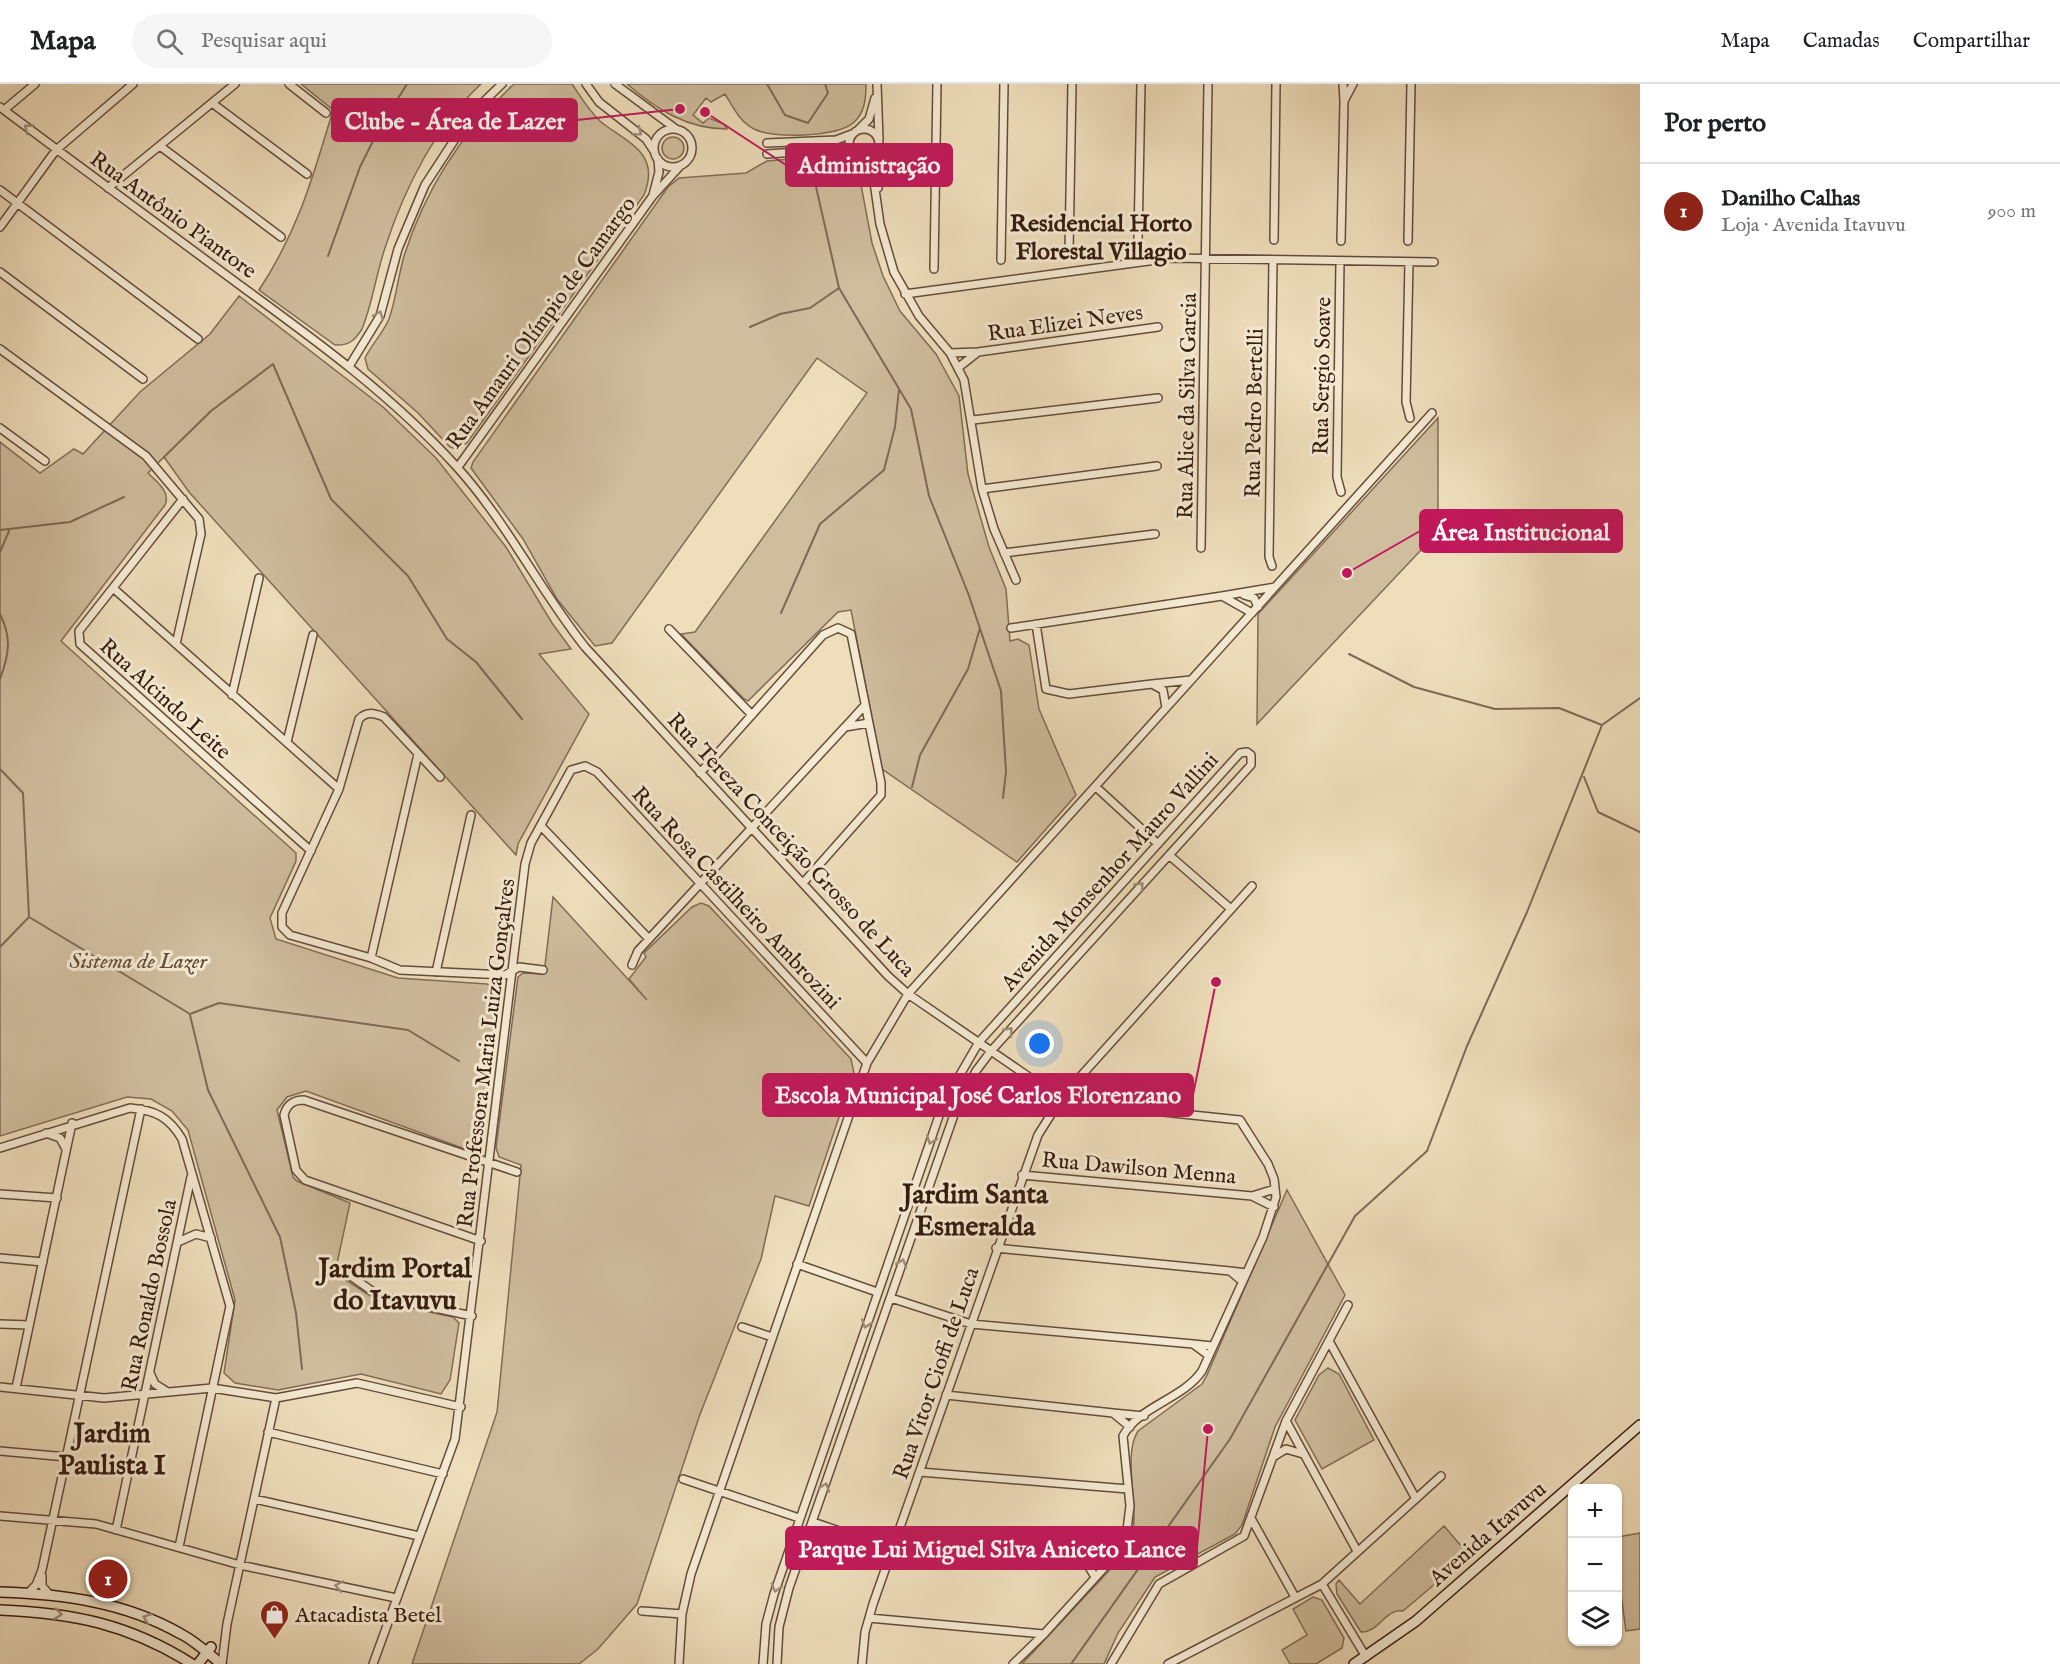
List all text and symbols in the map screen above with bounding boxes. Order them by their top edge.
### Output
search box [132,14,552,68]
text: Mapa [30,24,96,59]
icon: search [153,25,186,58]
text: Pesquisar aqui [201,27,327,55]
text: Mapa [1720,28,1770,55]
text: Camadas [1803,28,1880,55]
text: Compartilhar [1913,28,2030,55]
callout: Clube - Área de Lazer [332,99,577,141]
text: Clube - Área de Lazer [345,107,565,138]
text: Por perto [1664,107,1766,140]
one-way arrow [24,125,35,136]
one-way arrow [631,125,642,136]
callout: Administração [786,144,952,186]
street label: Rua Antônio Piantore [84,146,262,286]
text: Administração [797,151,940,182]
text: Danilho Calhas [1721,185,1860,213]
street label: Rua Amauri Olímpio de Camargo [441,191,643,455]
text: 1 [1680,199,1687,224]
text: 900 m [1988,199,2036,224]
district label: Residencial Horto Florestal Villagio [1010,209,1192,268]
text: Loja · Avenida Itavuvu [1721,213,1906,238]
street label: Rua Alice da Silva Garcia [1172,292,1204,519]
street label: Rua Sergio Soave [1308,297,1338,455]
street label: Rua Elizei Neves [986,299,1145,349]
one-way arrow [372,310,384,321]
street label: Rua Pedro Bertelli [1240,328,1270,498]
callout: Área Institucional [1420,510,1622,552]
text: Área Institucional [1431,518,1610,549]
street label: Rua Alcindo Leite [93,633,236,766]
street label: Rua Tereza Conceição Grosso de Luca [660,707,921,984]
street label: Avenida Monsenhor Mauro Vallini [995,747,1225,998]
street label: Rua Rosa Castilheiro Ambrozini [625,781,846,1016]
street label: Rua Professora Maria Luiza Gonçalves [452,877,522,1229]
one-way arrow [1133,883,1144,893]
park label: Sistema de Lazer [69,948,208,976]
one-way arrow [1002,1027,1013,1038]
your location [1025,1029,1054,1058]
callout: Escola Municipal José Carlos Florenzano [763,1074,1193,1116]
text: Escola Municipal José Carlos Florenzano [775,1081,1181,1112]
one-way arrow [925,1134,938,1145]
street label: Rua Dawilson Menna [1040,1147,1238,1191]
district label: Jardim Santa Esmeralda [898,1178,1049,1245]
street label: Rua Ronaldo Bossola [116,1196,184,1394]
district label: Jardim Portal do Itavuvu [314,1252,473,1319]
one-way arrow [895,1258,908,1269]
street label: Rua Vitor Cioffi de Luca [887,1263,987,1483]
one-way arrow [860,1318,873,1329]
district label: Jardim Paulista I [58,1417,166,1484]
street label: Avenida Itavuvu [1423,1476,1553,1594]
one-way arrow [818,1482,831,1493]
map controls [1568,1484,1622,1646]
button: + [1568,1484,1622,1538]
callout: Parque Lui Miguel Silva Aniceto Lance [786,1527,1197,1569]
text: Parque Lui Miguel Silva Aniceto Lance [798,1535,1186,1566]
button: − [1568,1538,1622,1592]
pin: 1 [88,1556,128,1602]
one-way arrow [334,1580,344,1593]
one-way arrow [771,1582,783,1593]
button: layers [1568,1592,1622,1646]
shop icon: Atacadista Betel [258,1598,290,1640]
place label: Atacadista Betel [294,1602,441,1630]
one-way arrow [54,1607,63,1620]
one-way arrow [142,1613,153,1625]

